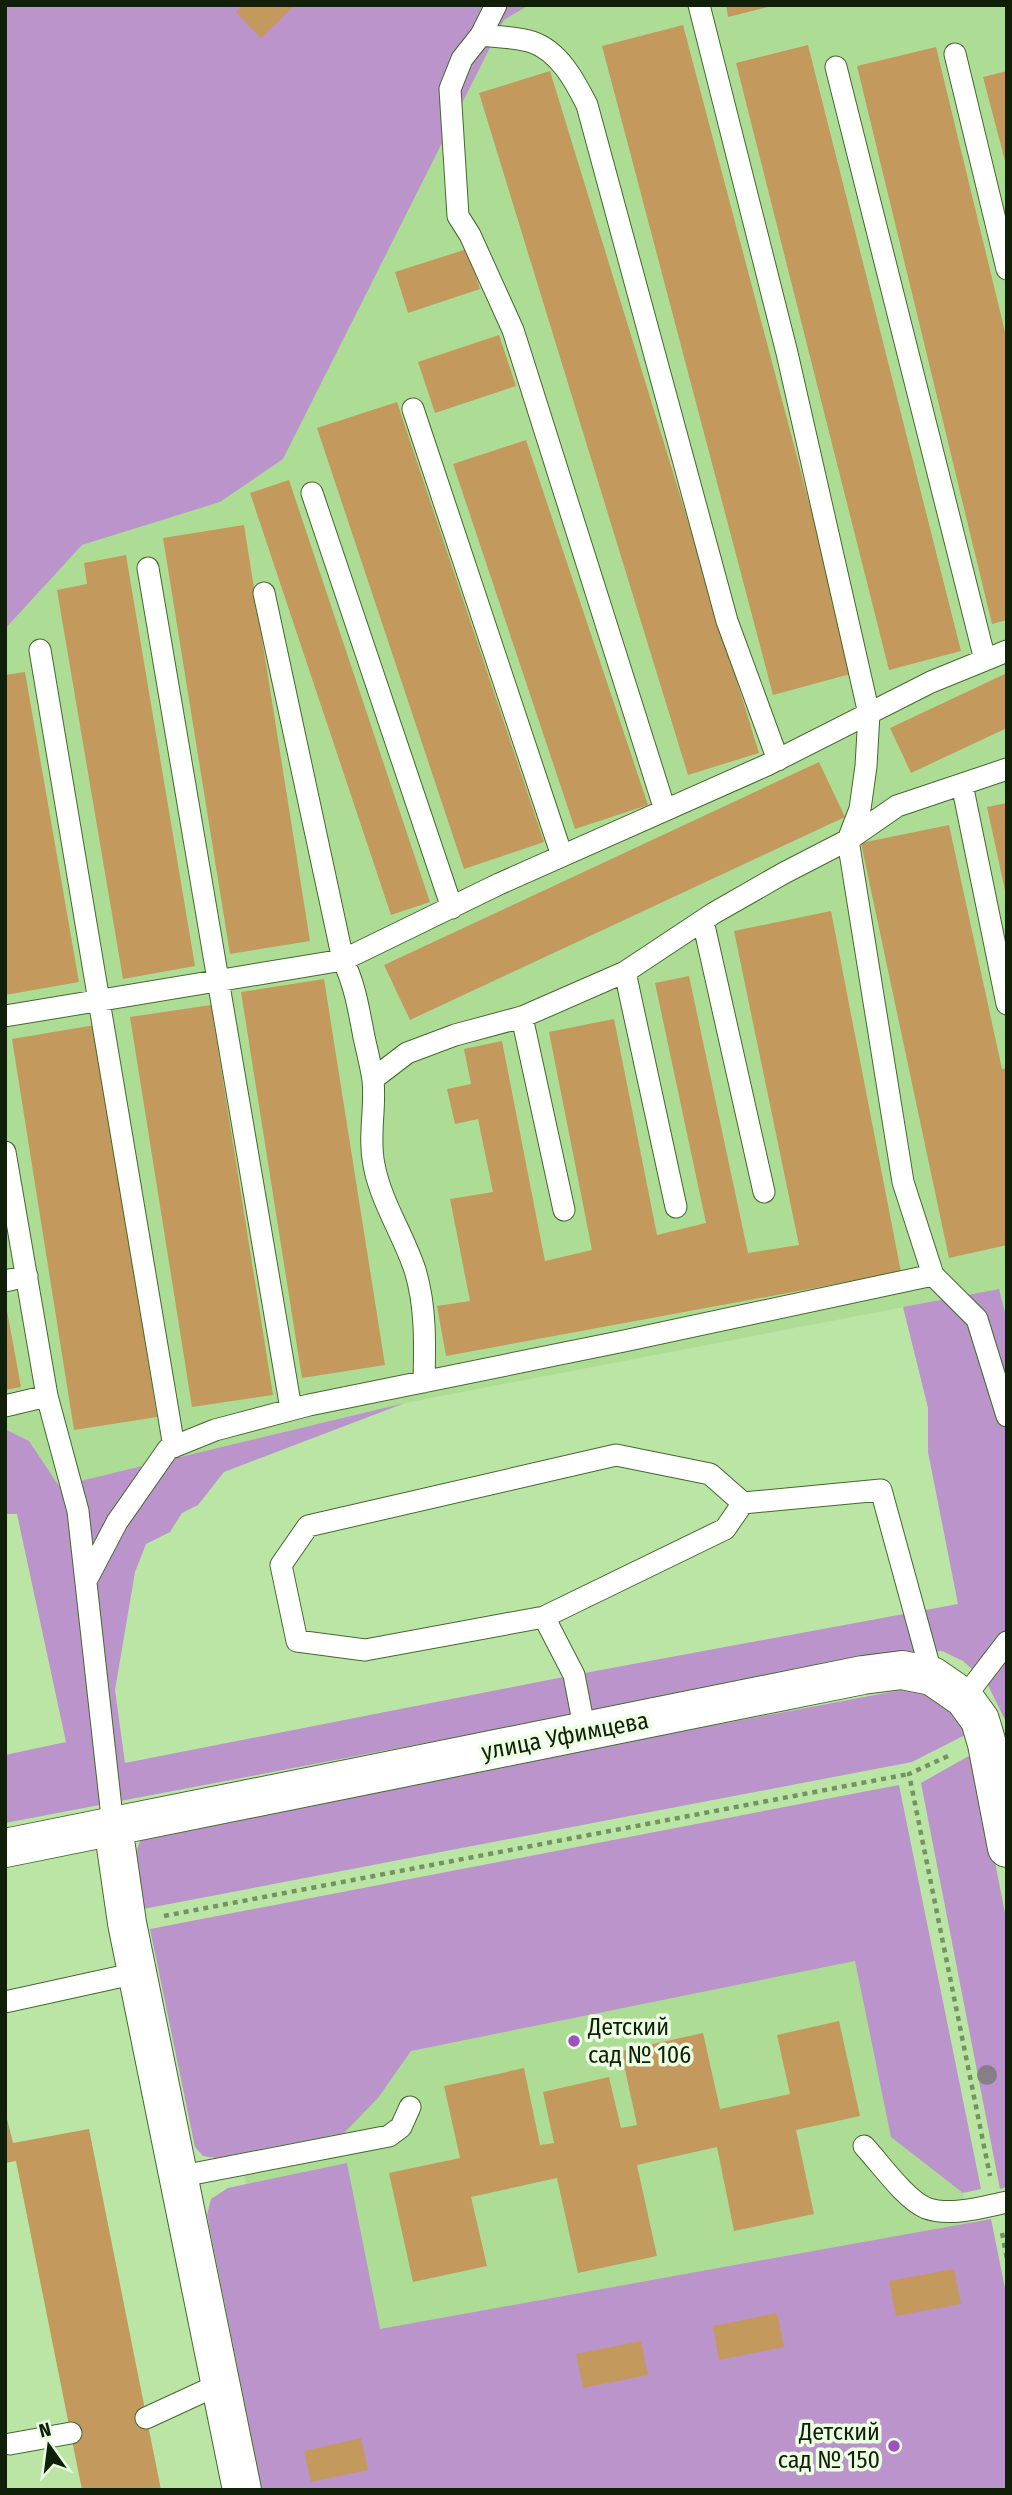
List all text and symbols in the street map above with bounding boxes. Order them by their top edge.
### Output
street label: улица Уфимцева [479,1706,651,1766]
place label: Детский сад № 106 [587,2013,691,2069]
marker: Детский сад № 106 [566,2033,582,2049]
north arrow [14,2411,84,2481]
text: N [37,2417,53,2443]
place label: Детский сад № 150 [778,2418,880,2474]
marker: Детский сад № 150 [886,2438,902,2454]

